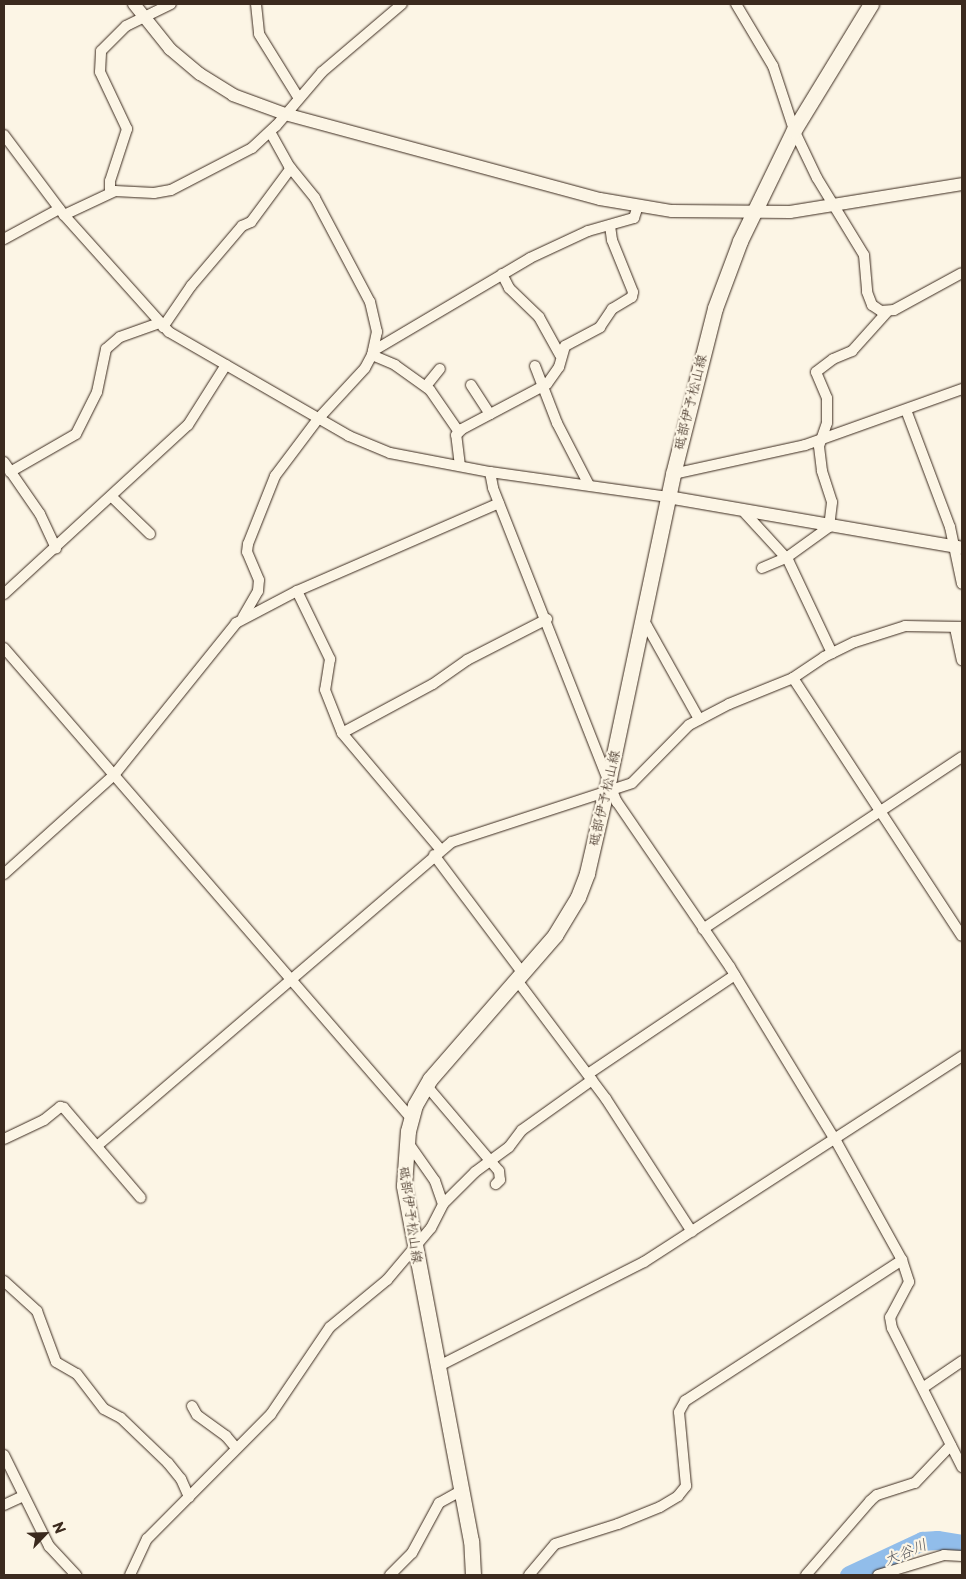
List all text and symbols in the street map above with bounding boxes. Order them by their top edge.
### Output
street label: 砥部伊予松山線 [670,352,710,452]
street label: 砥部伊予松山線 [585,748,623,848]
street label: 砥部伊予松山線 [396,1165,426,1265]
north arrow [20,1509,70,1559]
text: N [47,1518,71,1537]
water label: 大谷川 [881,1534,929,1568]

